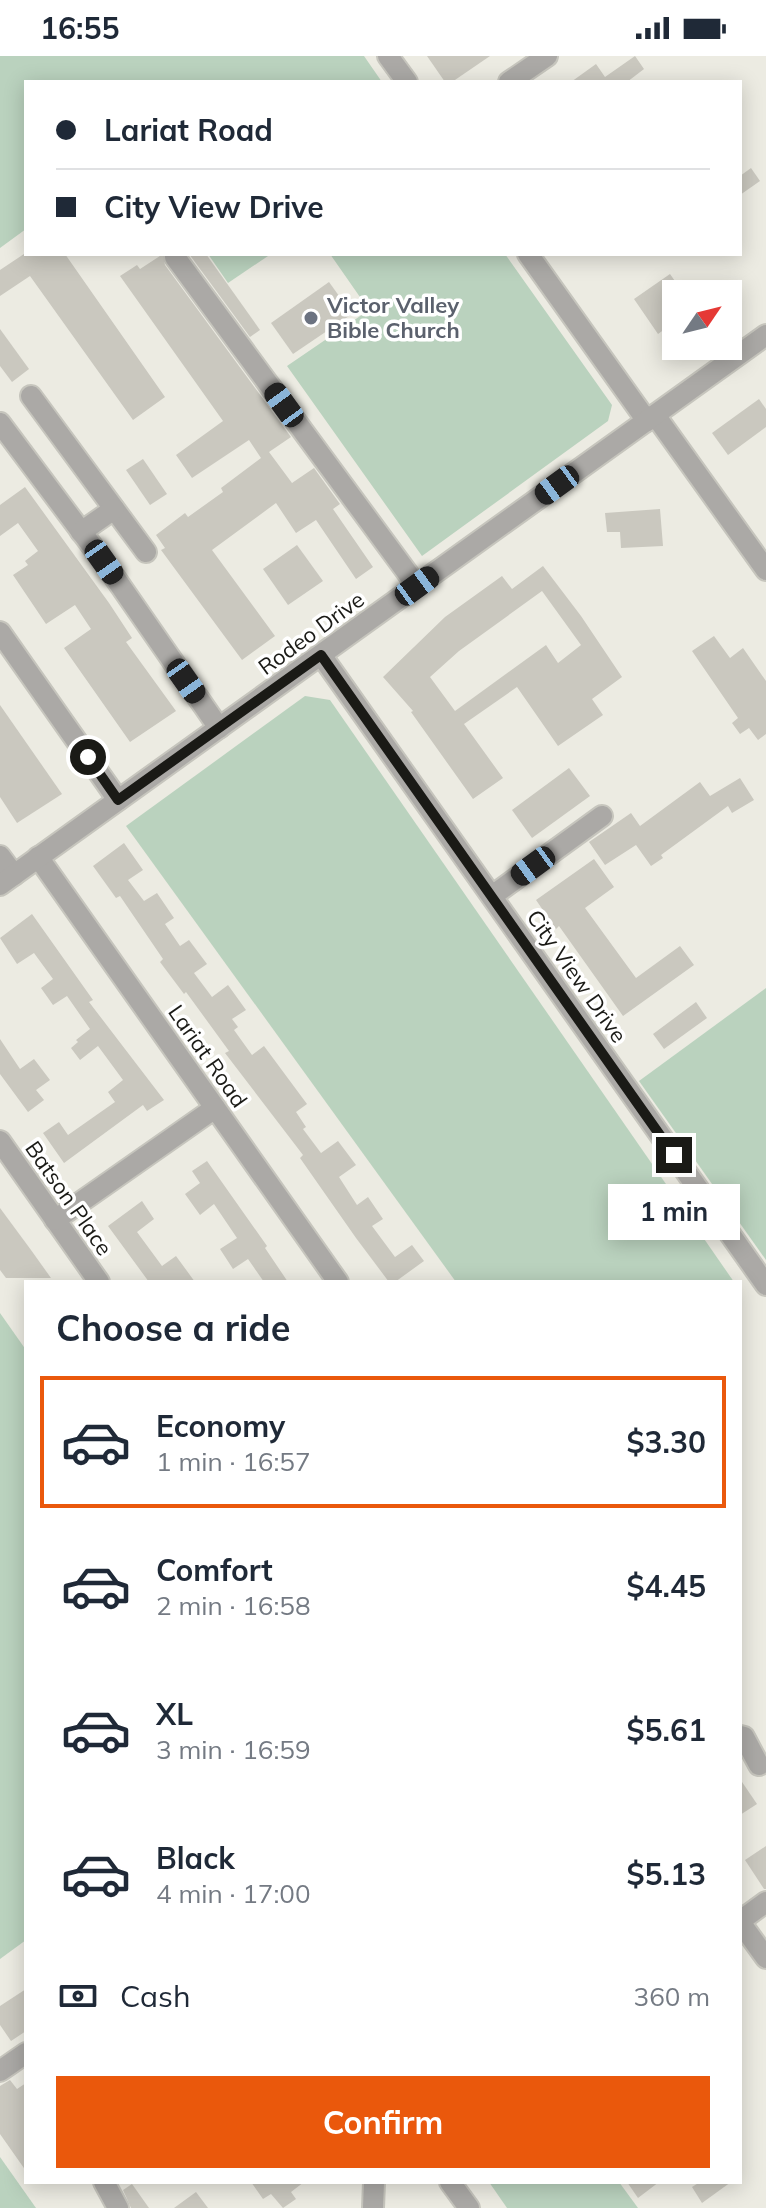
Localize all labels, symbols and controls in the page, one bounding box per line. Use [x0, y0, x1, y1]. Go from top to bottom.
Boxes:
text: 16:55 [40, 9, 119, 47]
text: Lariat Road [104, 111, 273, 149]
text: City View Drive [104, 188, 324, 226]
north arrow [662, 280, 742, 360]
map controls [662, 280, 742, 360]
place label: Victor Valley Bible Church [326, 291, 460, 344]
marker: Victor Valley Bible Church [302, 309, 320, 327]
car [260, 379, 308, 431]
car [531, 461, 583, 509]
car [80, 535, 128, 589]
car [391, 562, 443, 610]
street label: Rodeo Drive [253, 585, 369, 681]
car [162, 654, 210, 708]
route start [70, 739, 106, 775]
car [507, 842, 559, 890]
street label: City View Drive [521, 904, 633, 1048]
street label: Lariat Road [162, 999, 254, 1113]
street label: Batson Place [19, 1135, 119, 1261]
route end [656, 1137, 692, 1173]
callout: 1 min [608, 1183, 740, 1239]
text: 1 min [640, 1195, 708, 1228]
text: Choose a ride [56, 1305, 290, 1350]
icon: car [60, 1406, 132, 1478]
text: Economy [156, 1407, 285, 1445]
text: $3.30 [627, 1423, 706, 1461]
text: 1 min · 16:57 [156, 1445, 311, 1478]
icon: car [60, 1550, 132, 1622]
text: Comfort [156, 1551, 273, 1589]
text: $4.45 [627, 1567, 706, 1605]
text: 2 min · 16:58 [156, 1589, 311, 1622]
icon: car [60, 1694, 132, 1766]
text: XL [156, 1695, 193, 1733]
text: $5.61 [627, 1711, 706, 1749]
text: 3 min · 16:59 [156, 1733, 311, 1766]
icon: car [60, 1838, 132, 1910]
text: Black [156, 1839, 235, 1877]
text: $5.13 [627, 1855, 706, 1893]
text: 4 min · 17:00 [156, 1877, 311, 1910]
icon: cash [56, 1974, 100, 2018]
text: Cash [120, 1977, 191, 2015]
text: 360 m [634, 1980, 710, 2013]
button: Confirm [56, 2076, 710, 2168]

